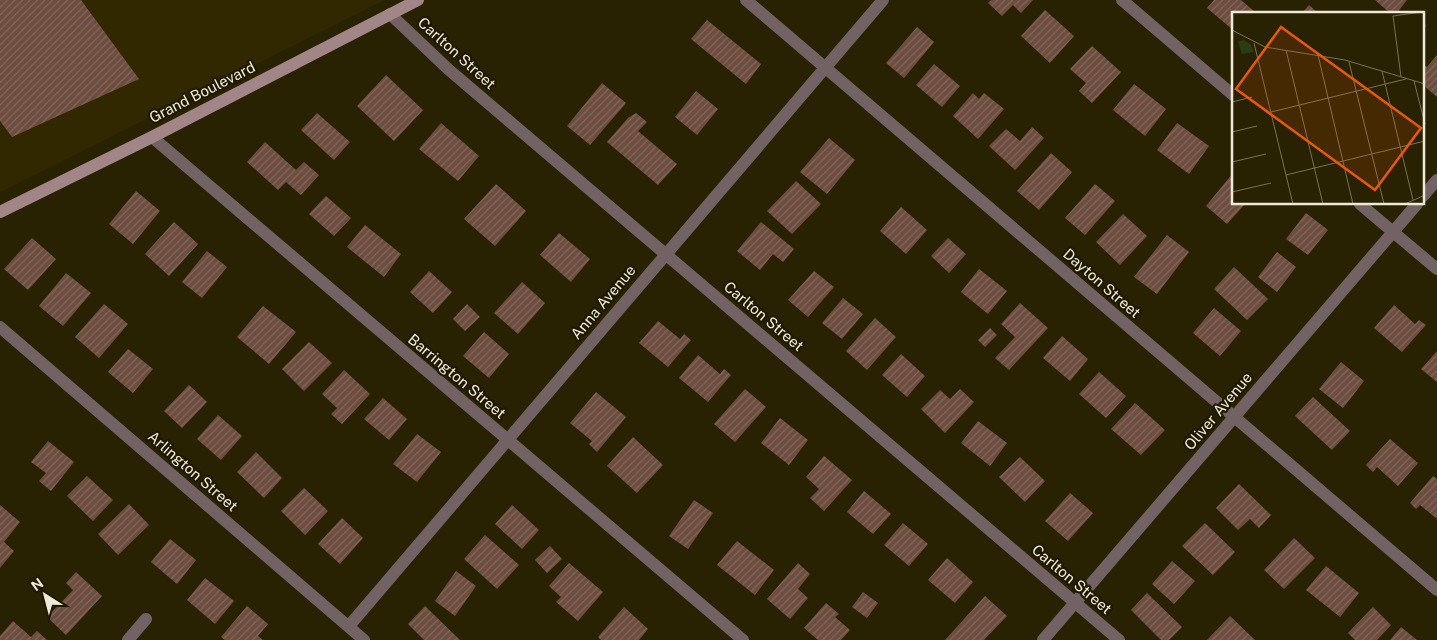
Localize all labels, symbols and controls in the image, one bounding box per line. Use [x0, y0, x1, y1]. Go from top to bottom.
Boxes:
inset map [1232, 12, 1424, 205]
street label: Carlton Street [415, 14, 499, 92]
street label: Grand Boulevard [146, 58, 258, 126]
street label: Dayton Street [1060, 245, 1144, 321]
street label: Anna Avenue [567, 262, 639, 342]
street label: Carlton Street [721, 278, 807, 354]
street label: Barrington Street [405, 330, 509, 422]
street label: Oliver Avenue [1181, 369, 1255, 453]
street label: Arlington Street [145, 427, 241, 515]
street label: Carlton Street [1029, 541, 1115, 617]
north arrow [20, 570, 70, 620]
text: N [28, 575, 46, 594]

